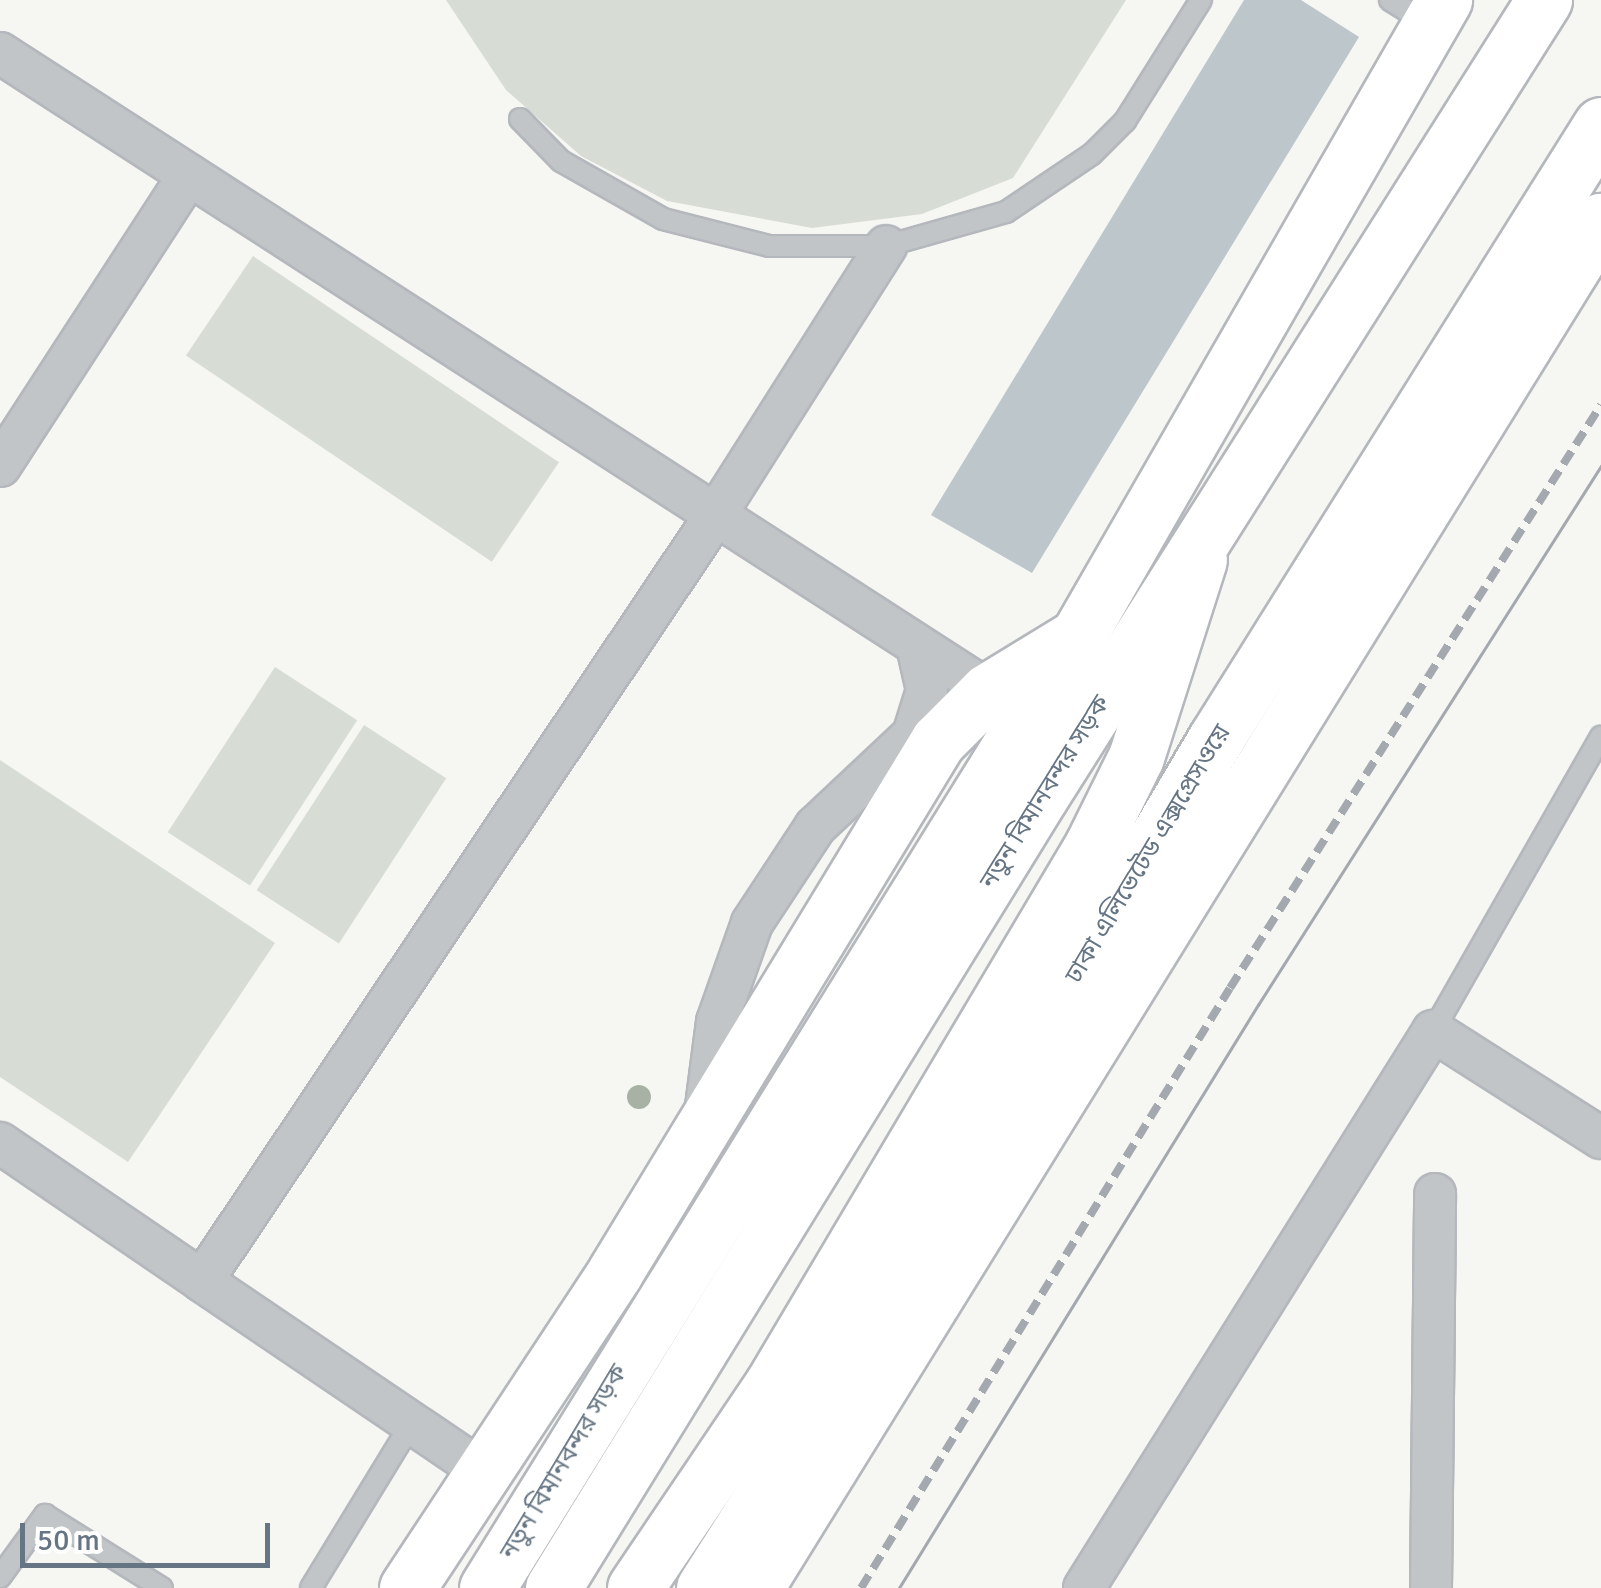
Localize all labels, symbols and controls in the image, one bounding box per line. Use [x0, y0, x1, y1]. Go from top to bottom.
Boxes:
street label: নতুন বিমানবন্দর সড়ক [973, 690, 1117, 894]
street label: ঢাকা এলিভেটেড এক্সপ্রেসওয়ে [1059, 719, 1237, 989]
street label: নতুন বিমানবন্দর সড়ক [494, 1359, 634, 1565]
scale bar [25, 1503, 275, 1565]
text: 50 m [37, 1522, 100, 1559]

